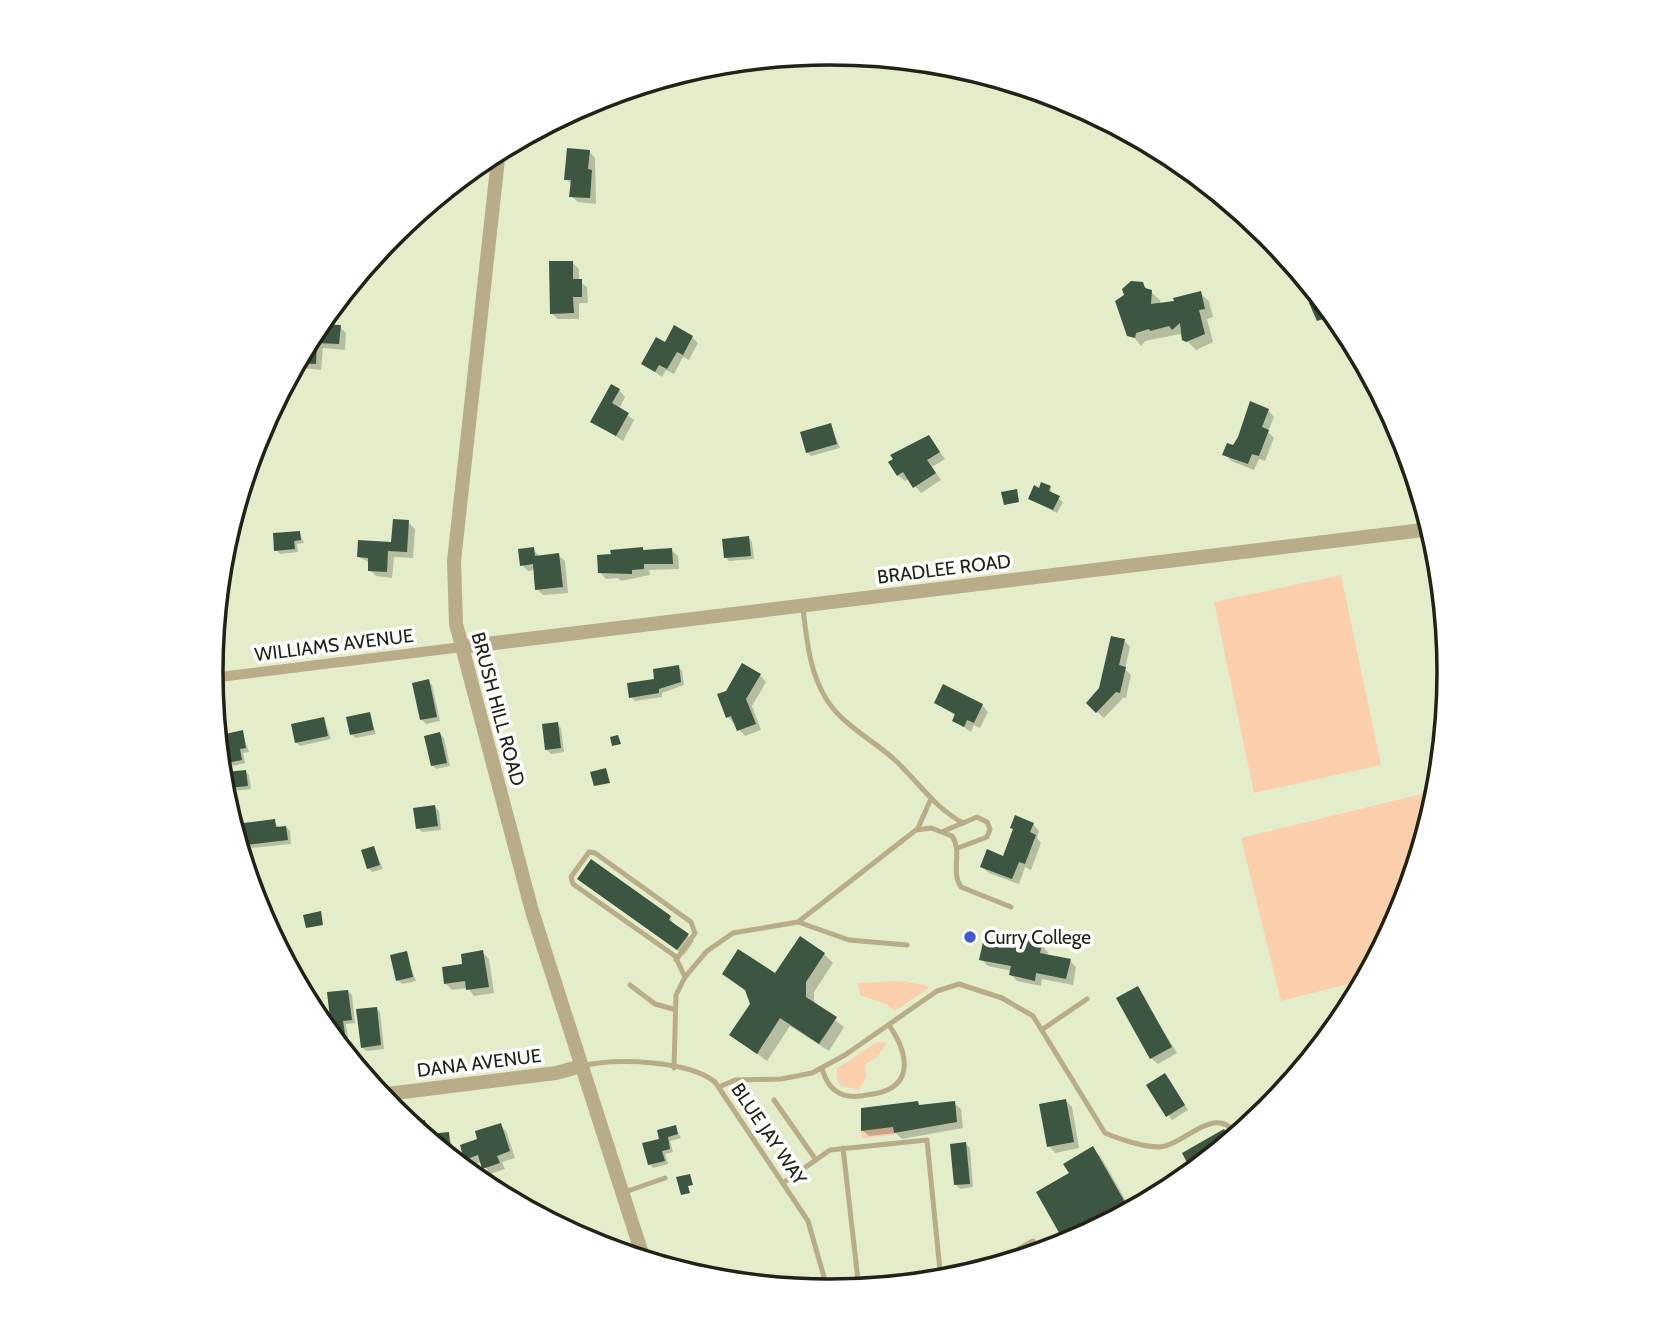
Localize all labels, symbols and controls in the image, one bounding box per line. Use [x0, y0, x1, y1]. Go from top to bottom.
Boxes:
street label: BRADLEE ROAD [876, 549, 1012, 589]
street label: WILLIAMS AVENUE [253, 624, 415, 666]
street label: BRUSH HILL ROAD [466, 630, 530, 789]
place label: Curry College [984, 926, 1091, 949]
marker: Curry College [962, 929, 978, 945]
street label: DANA AVENUE [415, 1044, 543, 1082]
street label: BLUE JAY WAY [726, 1079, 812, 1190]

